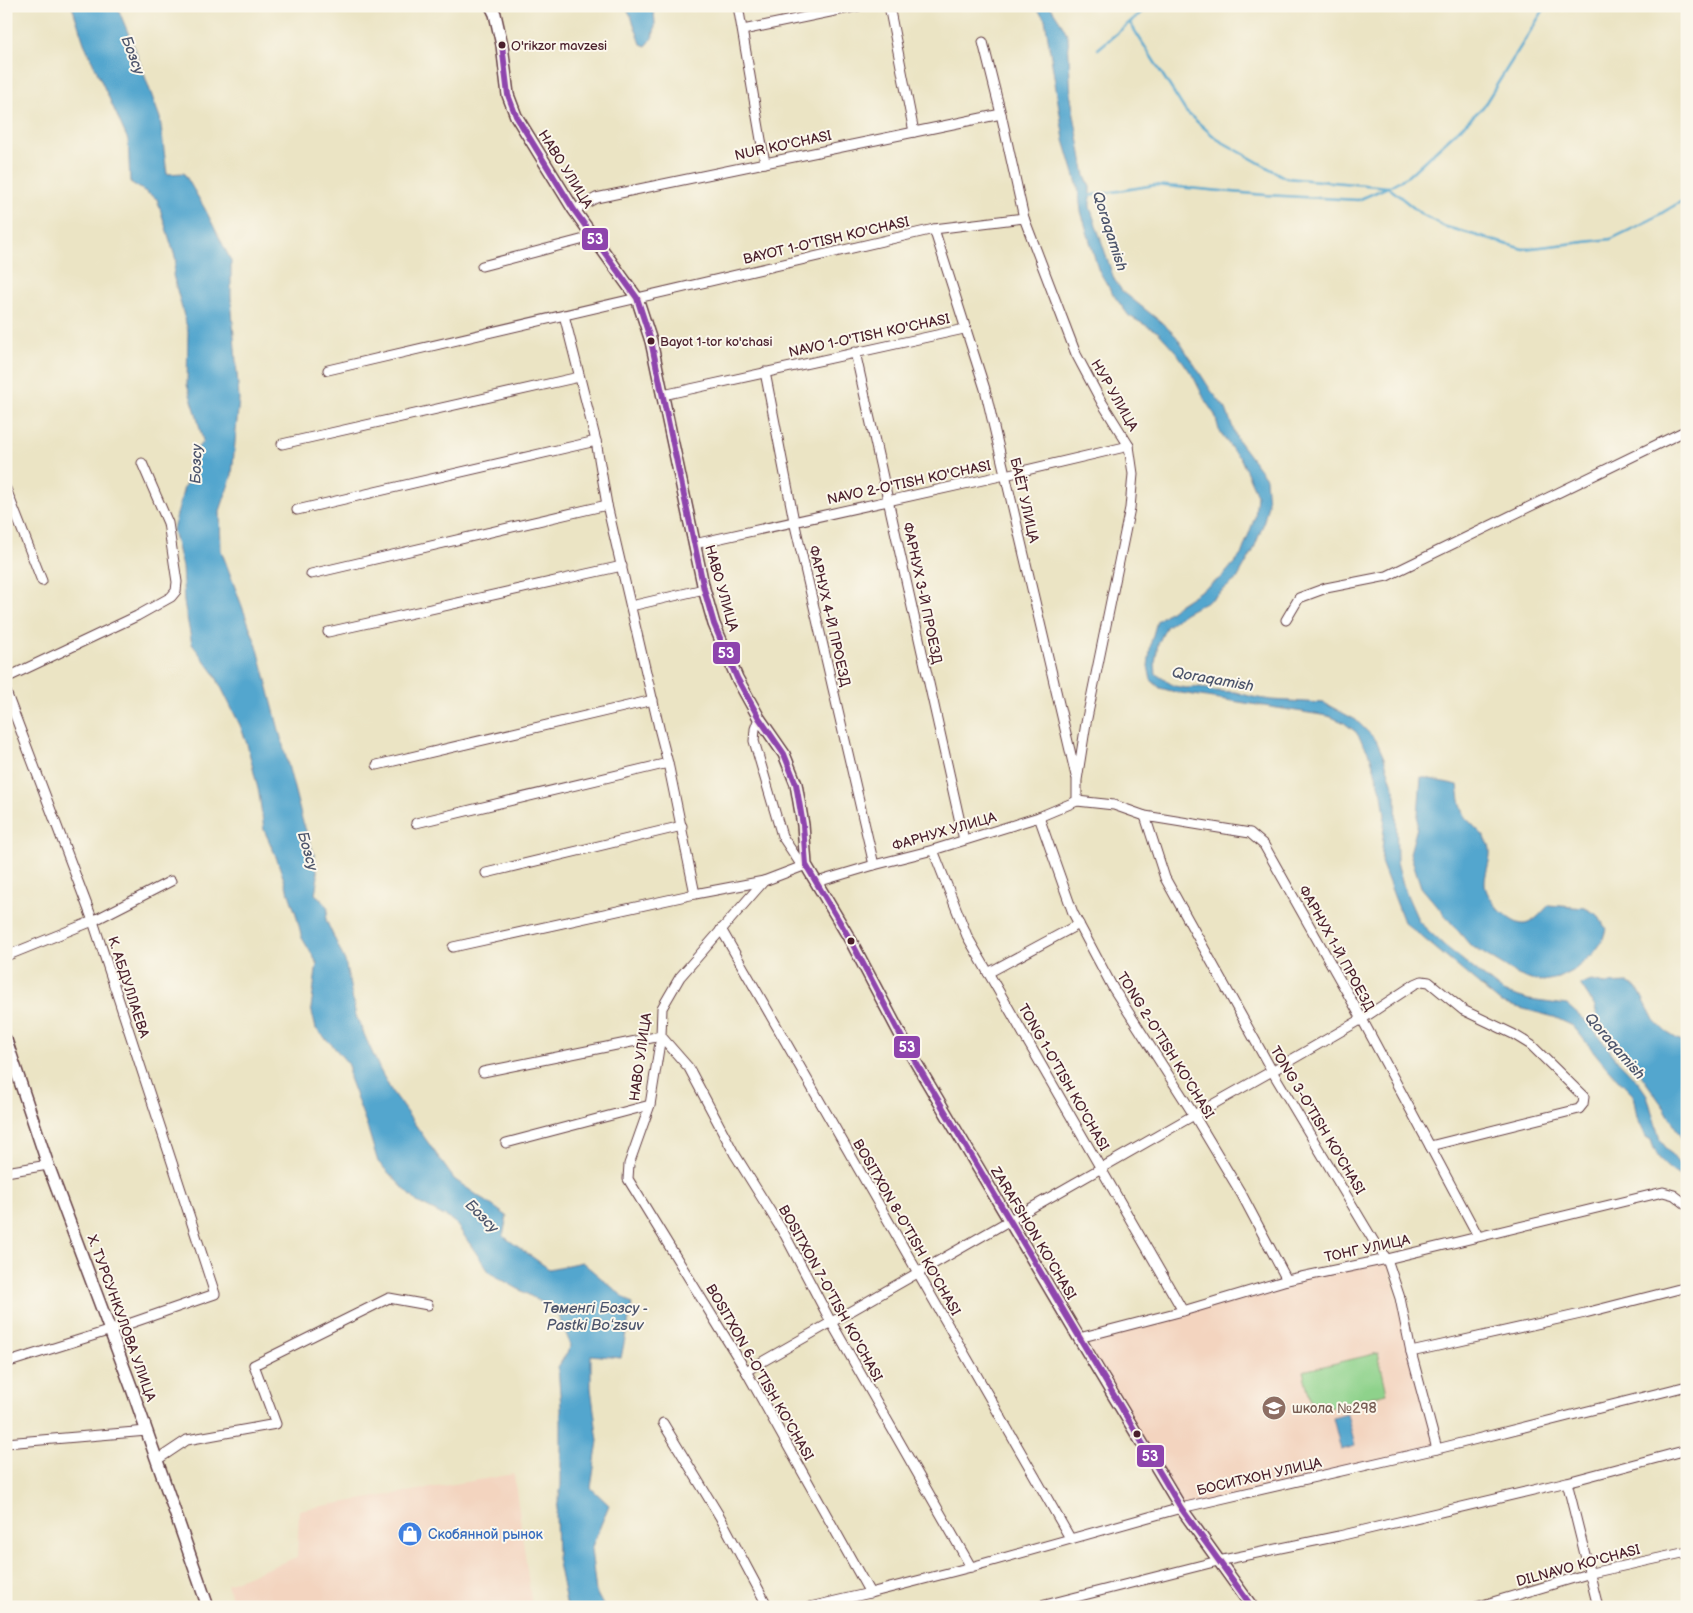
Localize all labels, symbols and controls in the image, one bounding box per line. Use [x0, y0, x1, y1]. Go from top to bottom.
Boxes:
water label: Бозсу [117, 33, 149, 78]
place label: O'rikzor mavzesi [511, 38, 607, 54]
marker: O'rikzor mavzesi [497, 40, 507, 50]
street label: НАВО УЛИЦА [535, 127, 597, 212]
street label: NUR KO'CHASI [733, 127, 833, 164]
water label: Qoraqamish [1088, 189, 1131, 273]
street label: BAYOT 1-O'TISH KO'CHASI [741, 213, 911, 268]
line badge: 53 [581, 227, 609, 251]
text: 53 [587, 231, 603, 248]
street label: NAVO 1-O'TISH KO'CHASI [787, 310, 951, 361]
place label: Bayot 1-tor ko'chasi [660, 334, 773, 350]
marker: Bayot 1-tor ko'chasi [646, 336, 656, 346]
street label: НУР УЛИЦА [1087, 356, 1142, 434]
water label: Бозсу [186, 443, 207, 484]
street label: БАЁТ УЛИЦА [1006, 456, 1044, 545]
street label: NAVO 2-O'TISH KO'CHASI [826, 457, 993, 508]
street label: ФАРНУХ 3-Й ПРОЕЗД [899, 521, 946, 666]
street label: НАВО УЛИЦА [701, 543, 742, 634]
street label: ФАРНУХ 4-Й ПРОЕЗД [805, 544, 854, 688]
line badge: 53 [712, 641, 741, 665]
text: 53 [718, 645, 734, 662]
water label: Qoraqamish [1170, 663, 1255, 696]
street label: ФАРНУХ УЛИЦА [890, 808, 999, 854]
water label: Бозсу [293, 829, 322, 874]
street label: ФАРНУХ 1-Й ПРОЕЗД [1295, 882, 1378, 1014]
street label: К. АБДУЛЛАЕВА [104, 934, 153, 1040]
unlabelled marker [846, 936, 856, 946]
street label: TONG 2-O'TISH KO'CHASI [1113, 969, 1218, 1122]
street label: TONG 1-O'TISH KO'CHASI [1015, 1001, 1113, 1154]
water label: Qoraqamish [1580, 1009, 1649, 1084]
street label: НАВО УЛИЦА [626, 1011, 655, 1102]
line badge: 53 [893, 1035, 921, 1059]
text: 53 [899, 1039, 915, 1056]
street label: TONG 3-O'TISH KO'CHASI [1267, 1043, 1369, 1198]
street label: BOSITXON 8-O'TISH KO'CHASI [849, 1136, 964, 1318]
street label: ZARAFSHON KO'CHASI [987, 1163, 1080, 1303]
water label: Бозсу [461, 1196, 503, 1238]
street label: BOSITXON 7-O'TISH KO'CHASI [775, 1202, 886, 1384]
street label: ТОНГ УЛИЦА [1323, 1231, 1412, 1266]
street label: Х. ТУРСУНКУЛОВА УЛИЦА [83, 1233, 160, 1404]
street label: BOSITXON 6-O'TISH KO'CHASI [702, 1281, 817, 1464]
water label: Төменгі Бозсу - Pastki Boʻzsuv [542, 1299, 648, 1335]
school or university icon: школа №298 [1261, 1395, 1287, 1421]
place label: школа №298 [1292, 1400, 1377, 1417]
unlabelled marker [1132, 1429, 1142, 1439]
line badge: 53 [1136, 1444, 1165, 1468]
text: 53 [1142, 1448, 1158, 1465]
street label: БОСИТХОН УЛИЦА [1195, 1454, 1324, 1499]
shop icon: Скобянной рынок [397, 1521, 423, 1547]
place label: Скобянной рынок [428, 1526, 544, 1543]
street label: DILNAVO KO'CHASI [1514, 1541, 1642, 1590]

